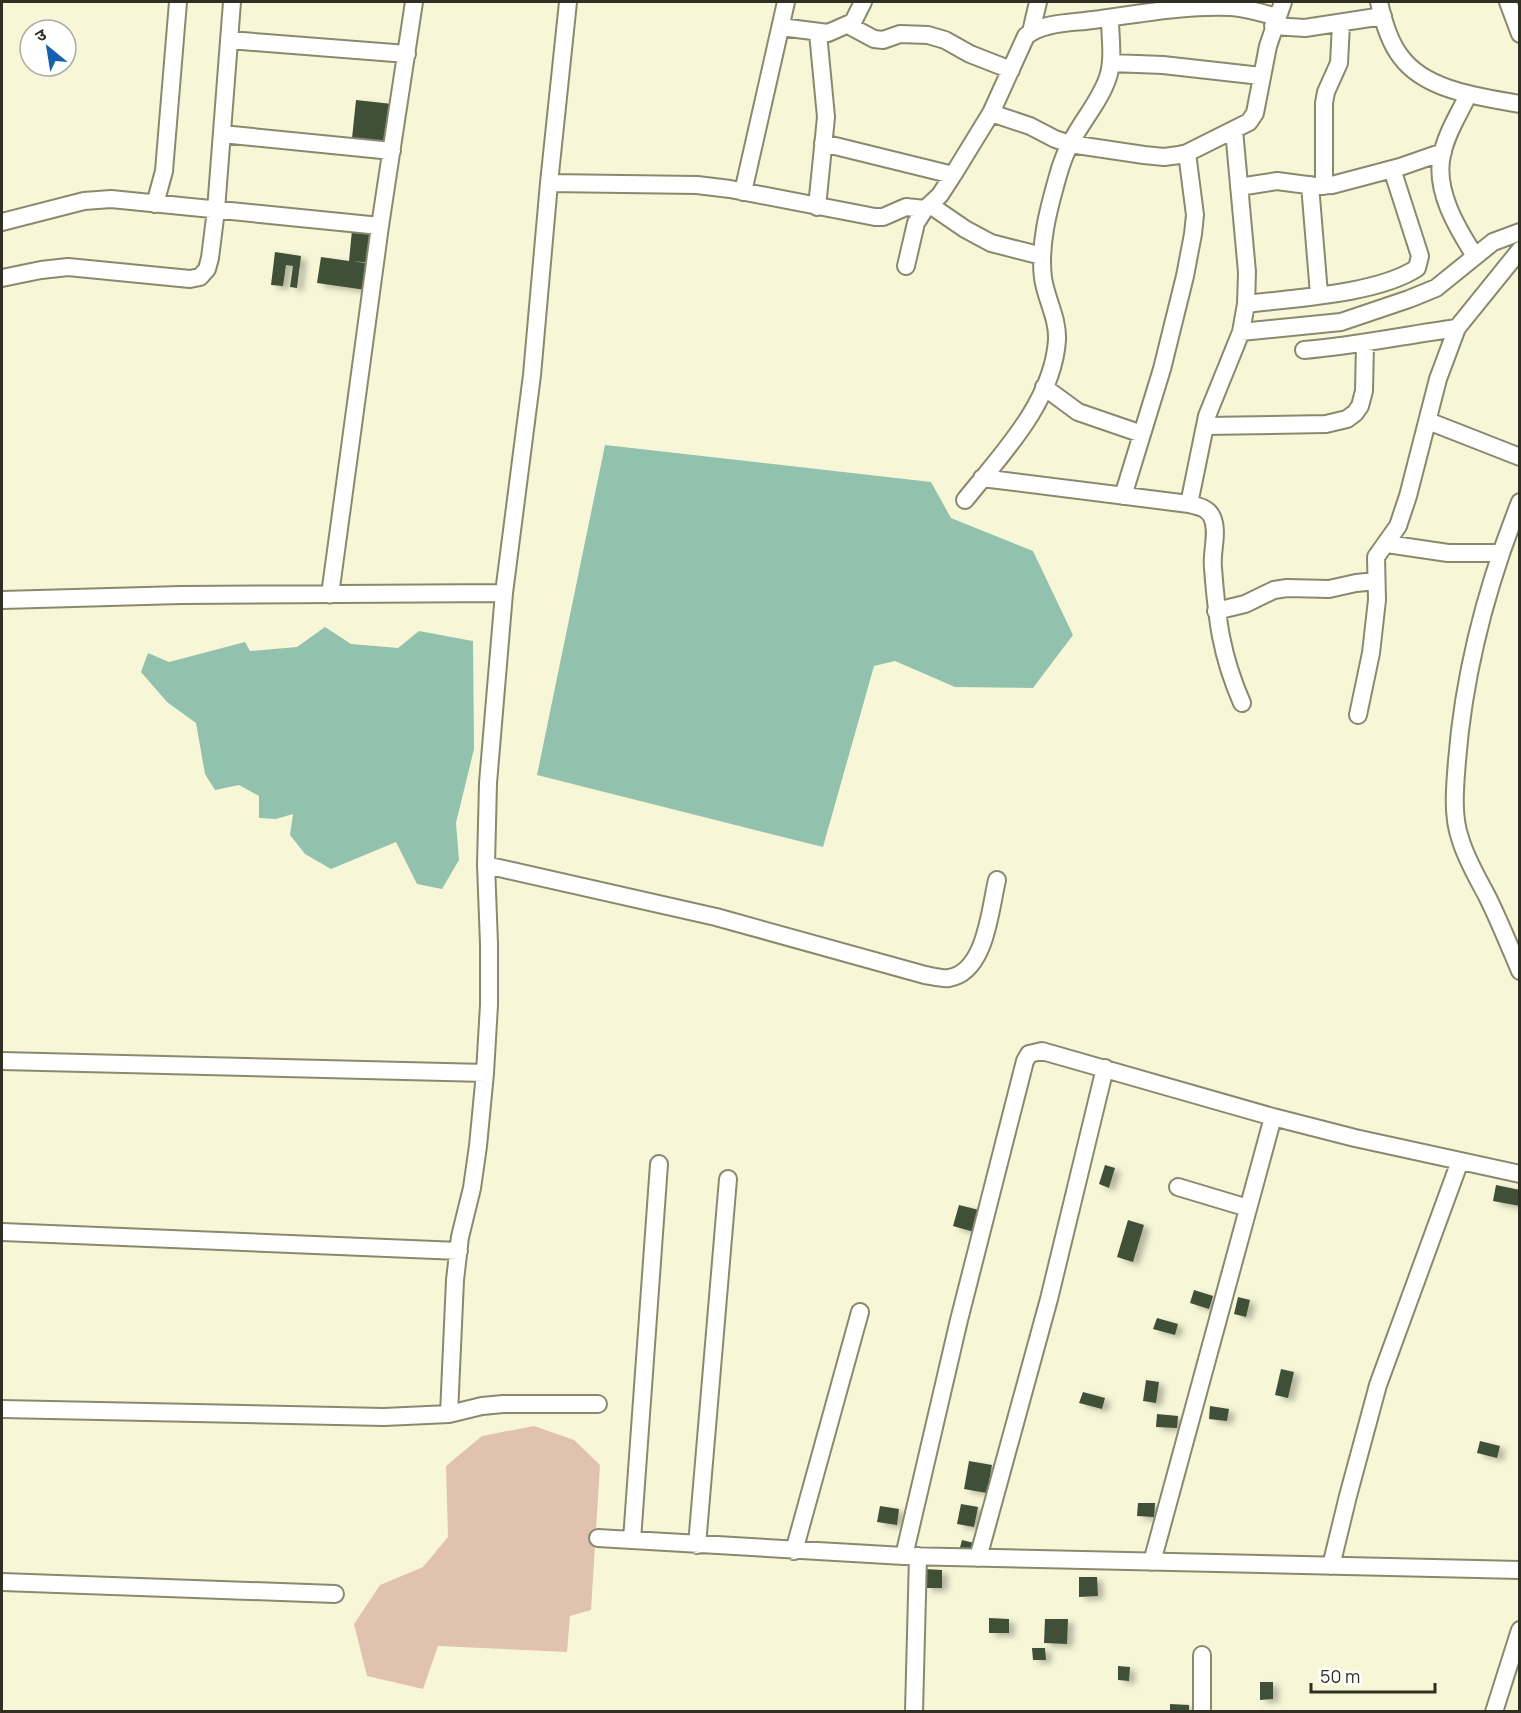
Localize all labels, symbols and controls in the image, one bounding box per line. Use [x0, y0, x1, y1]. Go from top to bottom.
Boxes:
north arrow [18, 18, 78, 78]
text: उ [31, 23, 51, 47]
scale bar [1311, 1656, 1436, 1694]
text: 50 m [1320, 1664, 1360, 1688]

